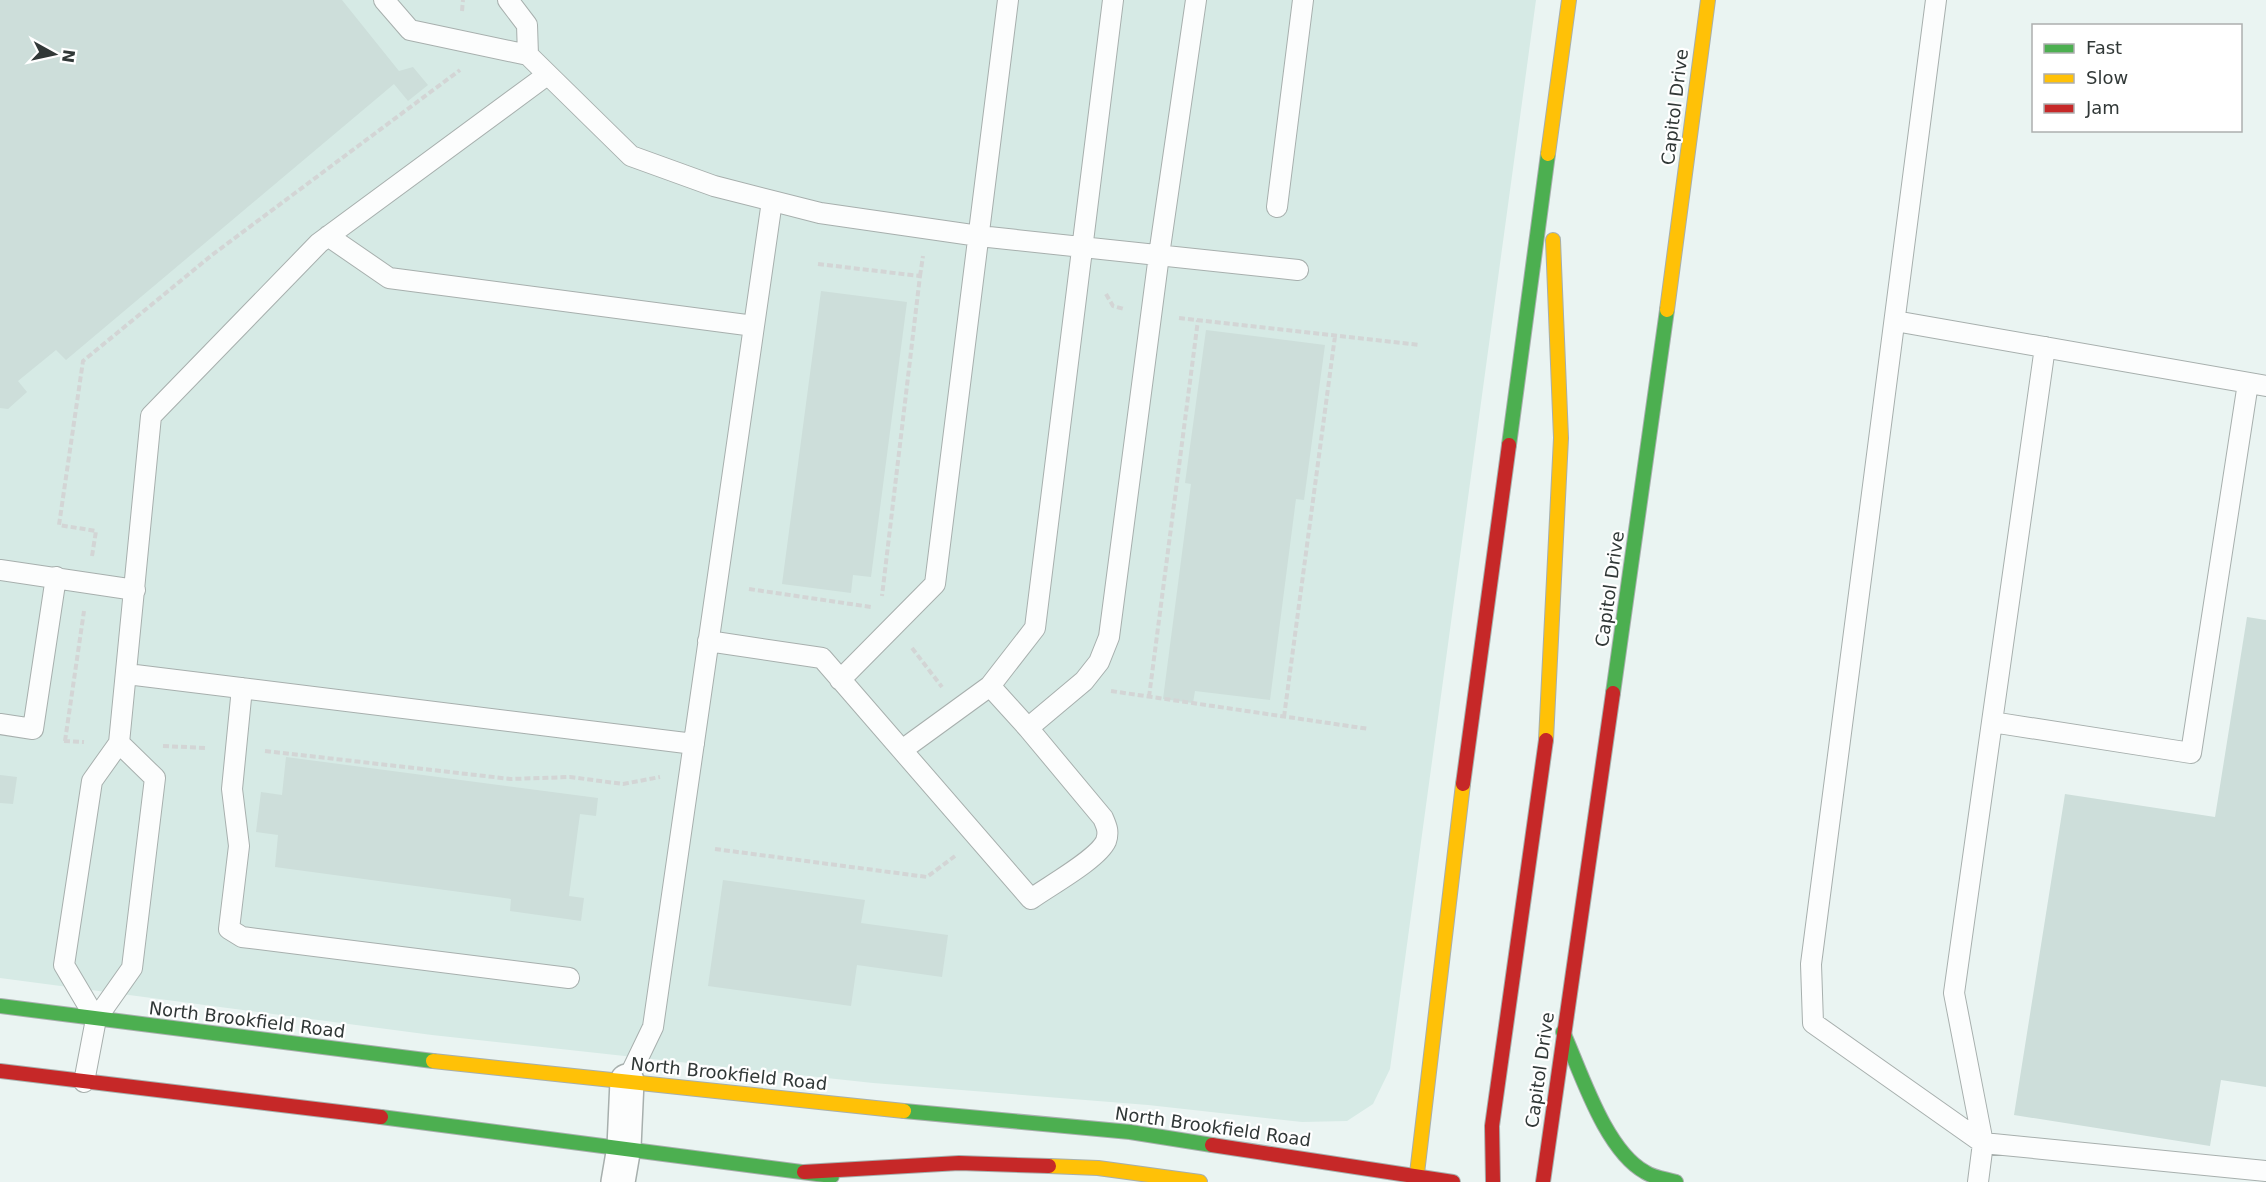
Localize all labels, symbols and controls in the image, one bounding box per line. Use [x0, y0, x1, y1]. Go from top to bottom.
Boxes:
north arrow [24, 24, 84, 84]
legend [2032, 24, 2242, 132]
text: Fast [2086, 37, 2122, 58]
text: N [58, 48, 79, 64]
street label: Capitol Drive [1657, 48, 1692, 166]
text: Slow [2086, 67, 2128, 88]
text: Jam [2085, 97, 2120, 118]
street label: Capitol Drive [1591, 530, 1628, 648]
street label: North Brookfield Road [148, 997, 346, 1042]
street label: Capitol Drive [1521, 1011, 1558, 1129]
street label: North Brookfield Road [630, 1053, 828, 1094]
street label: North Brookfield Road [1114, 1102, 1312, 1151]

